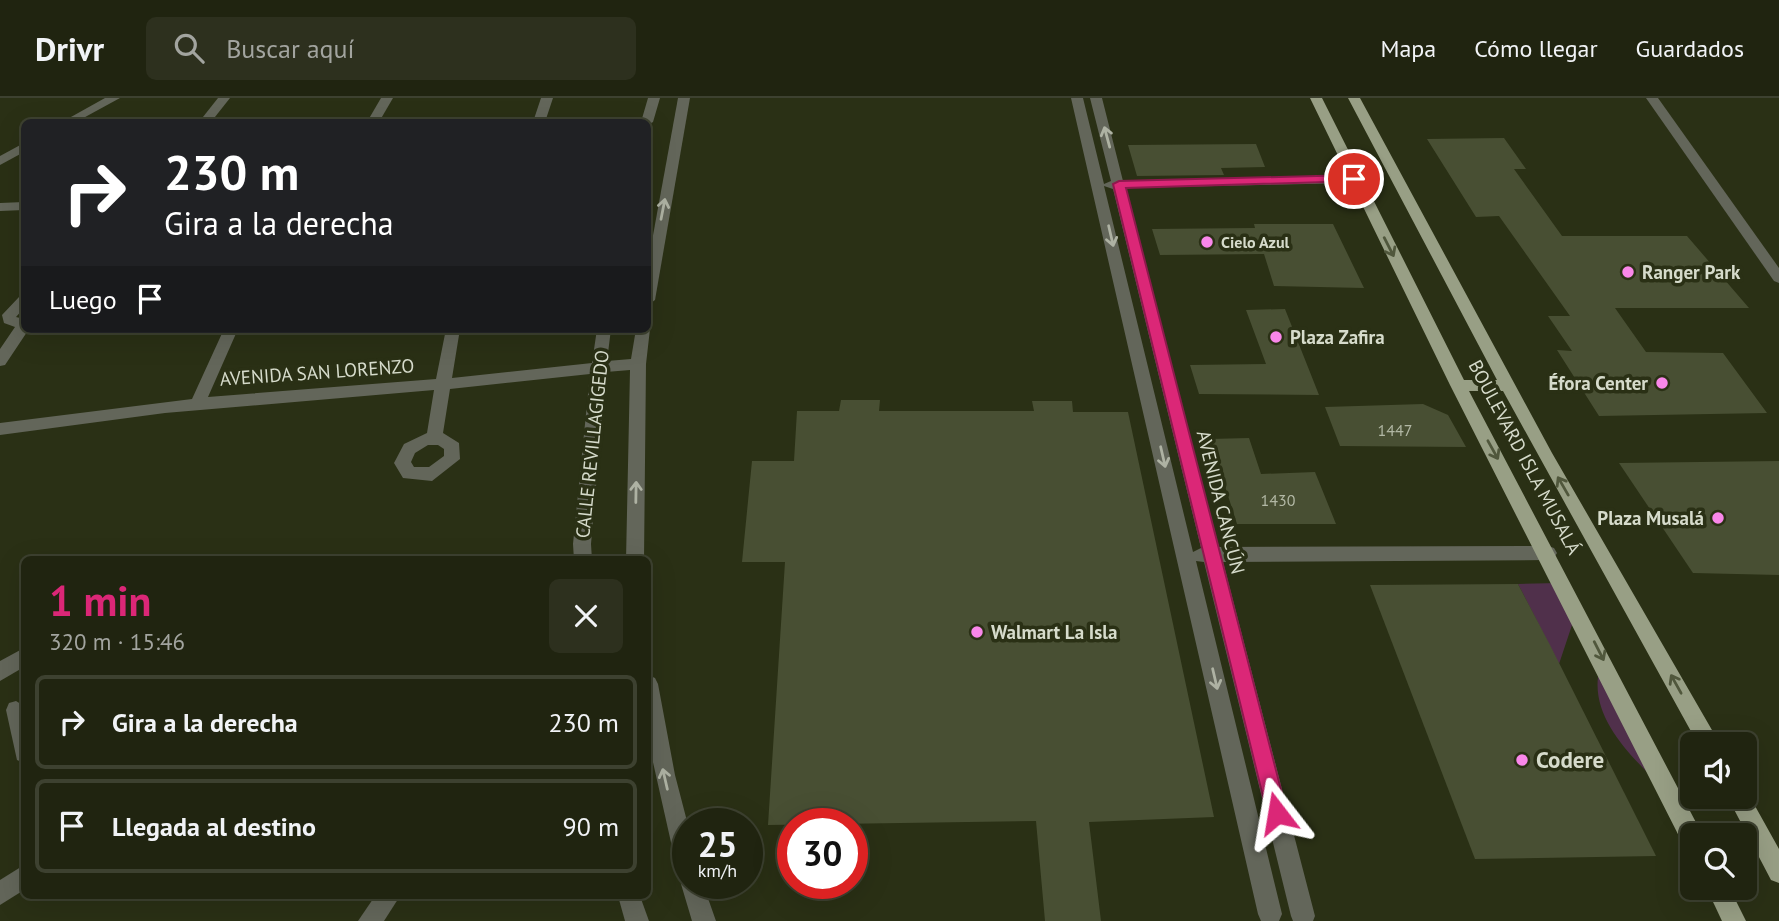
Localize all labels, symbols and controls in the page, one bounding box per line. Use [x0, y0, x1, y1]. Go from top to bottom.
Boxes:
search box [146, 17, 636, 80]
text: Drivr [35, 27, 104, 70]
icon: search [170, 29, 208, 67]
text: Buscar aquí [226, 32, 355, 65]
text: Mapa [1380, 33, 1436, 64]
text: Cómo llegar [1474, 33, 1598, 64]
text: Guardados [1636, 33, 1744, 64]
one-way arrow [1099, 126, 1112, 148]
text: 230 m [164, 140, 299, 204]
icon: right [49, 147, 140, 238]
pin [1324, 149, 1384, 209]
icon: arrive [1335, 160, 1373, 198]
one-way arrow [656, 198, 670, 221]
text: Gira a la derecha [164, 202, 394, 244]
one-way arrow [1105, 224, 1118, 247]
place label: Cielo Azul [1221, 232, 1290, 252]
marker: Cielo Azul [1199, 234, 1215, 250]
one-way arrow [1382, 237, 1396, 257]
place label: Ranger Park [1642, 260, 1741, 284]
marker: Ranger Park [1620, 264, 1636, 280]
icon: arrive [131, 280, 169, 318]
text: Luego [49, 283, 117, 316]
place label: Plaza Zafira [1290, 325, 1385, 349]
marker: Plaza Zafira [1268, 329, 1284, 345]
street label: CALLE REVILLAGIGEDO [570, 349, 614, 539]
street label: AVENIDA SAN LORENZO [219, 353, 415, 391]
street label: BOULEVARD ISLA MUSALÁ [1463, 356, 1587, 558]
place label: Éfora Center [1548, 371, 1648, 395]
marker: Éfora Center [1654, 375, 1670, 391]
house number: 1447 [1378, 420, 1412, 440]
street label: AVENIDA CANCÚN [1192, 428, 1250, 576]
one-way arrow [1486, 439, 1500, 459]
one-way arrow [1157, 445, 1170, 468]
one-way arrow [1556, 477, 1570, 497]
one-way arrow [629, 481, 642, 504]
house number: 1430 [1261, 490, 1296, 510]
place label: Plaza Musalá [1597, 506, 1704, 530]
marker: Plaza Musalá [1710, 510, 1726, 526]
text: 1 min [49, 573, 151, 628]
button: close [549, 579, 623, 653]
place label: Walmart La Isla [991, 620, 1117, 644]
marker: Walmart La Isla [969, 624, 985, 640]
text: 320 m · 15:46 [49, 627, 185, 656]
one-way arrow [1592, 640, 1606, 661]
one-way arrow [1209, 667, 1222, 689]
one-way arrow [1669, 674, 1682, 695]
icon: right [53, 703, 91, 741]
text: Gira a la derecha [112, 706, 298, 739]
text: 230 m [548, 706, 619, 739]
map controls [1680, 732, 1757, 900]
button: sound [1680, 732, 1757, 809]
place label: Codere [1536, 745, 1604, 774]
marker: Codere [1514, 752, 1530, 768]
one-way arrow [657, 768, 671, 791]
position arrow [1240, 776, 1314, 850]
icon: arrive [53, 807, 91, 845]
speed limit sign: 30 [777, 808, 868, 899]
text: Llegada al destino [112, 810, 316, 843]
text: 90 m [563, 810, 619, 843]
text: 25 [698, 821, 737, 867]
button: search [1680, 823, 1757, 900]
text: km/h [698, 859, 737, 882]

